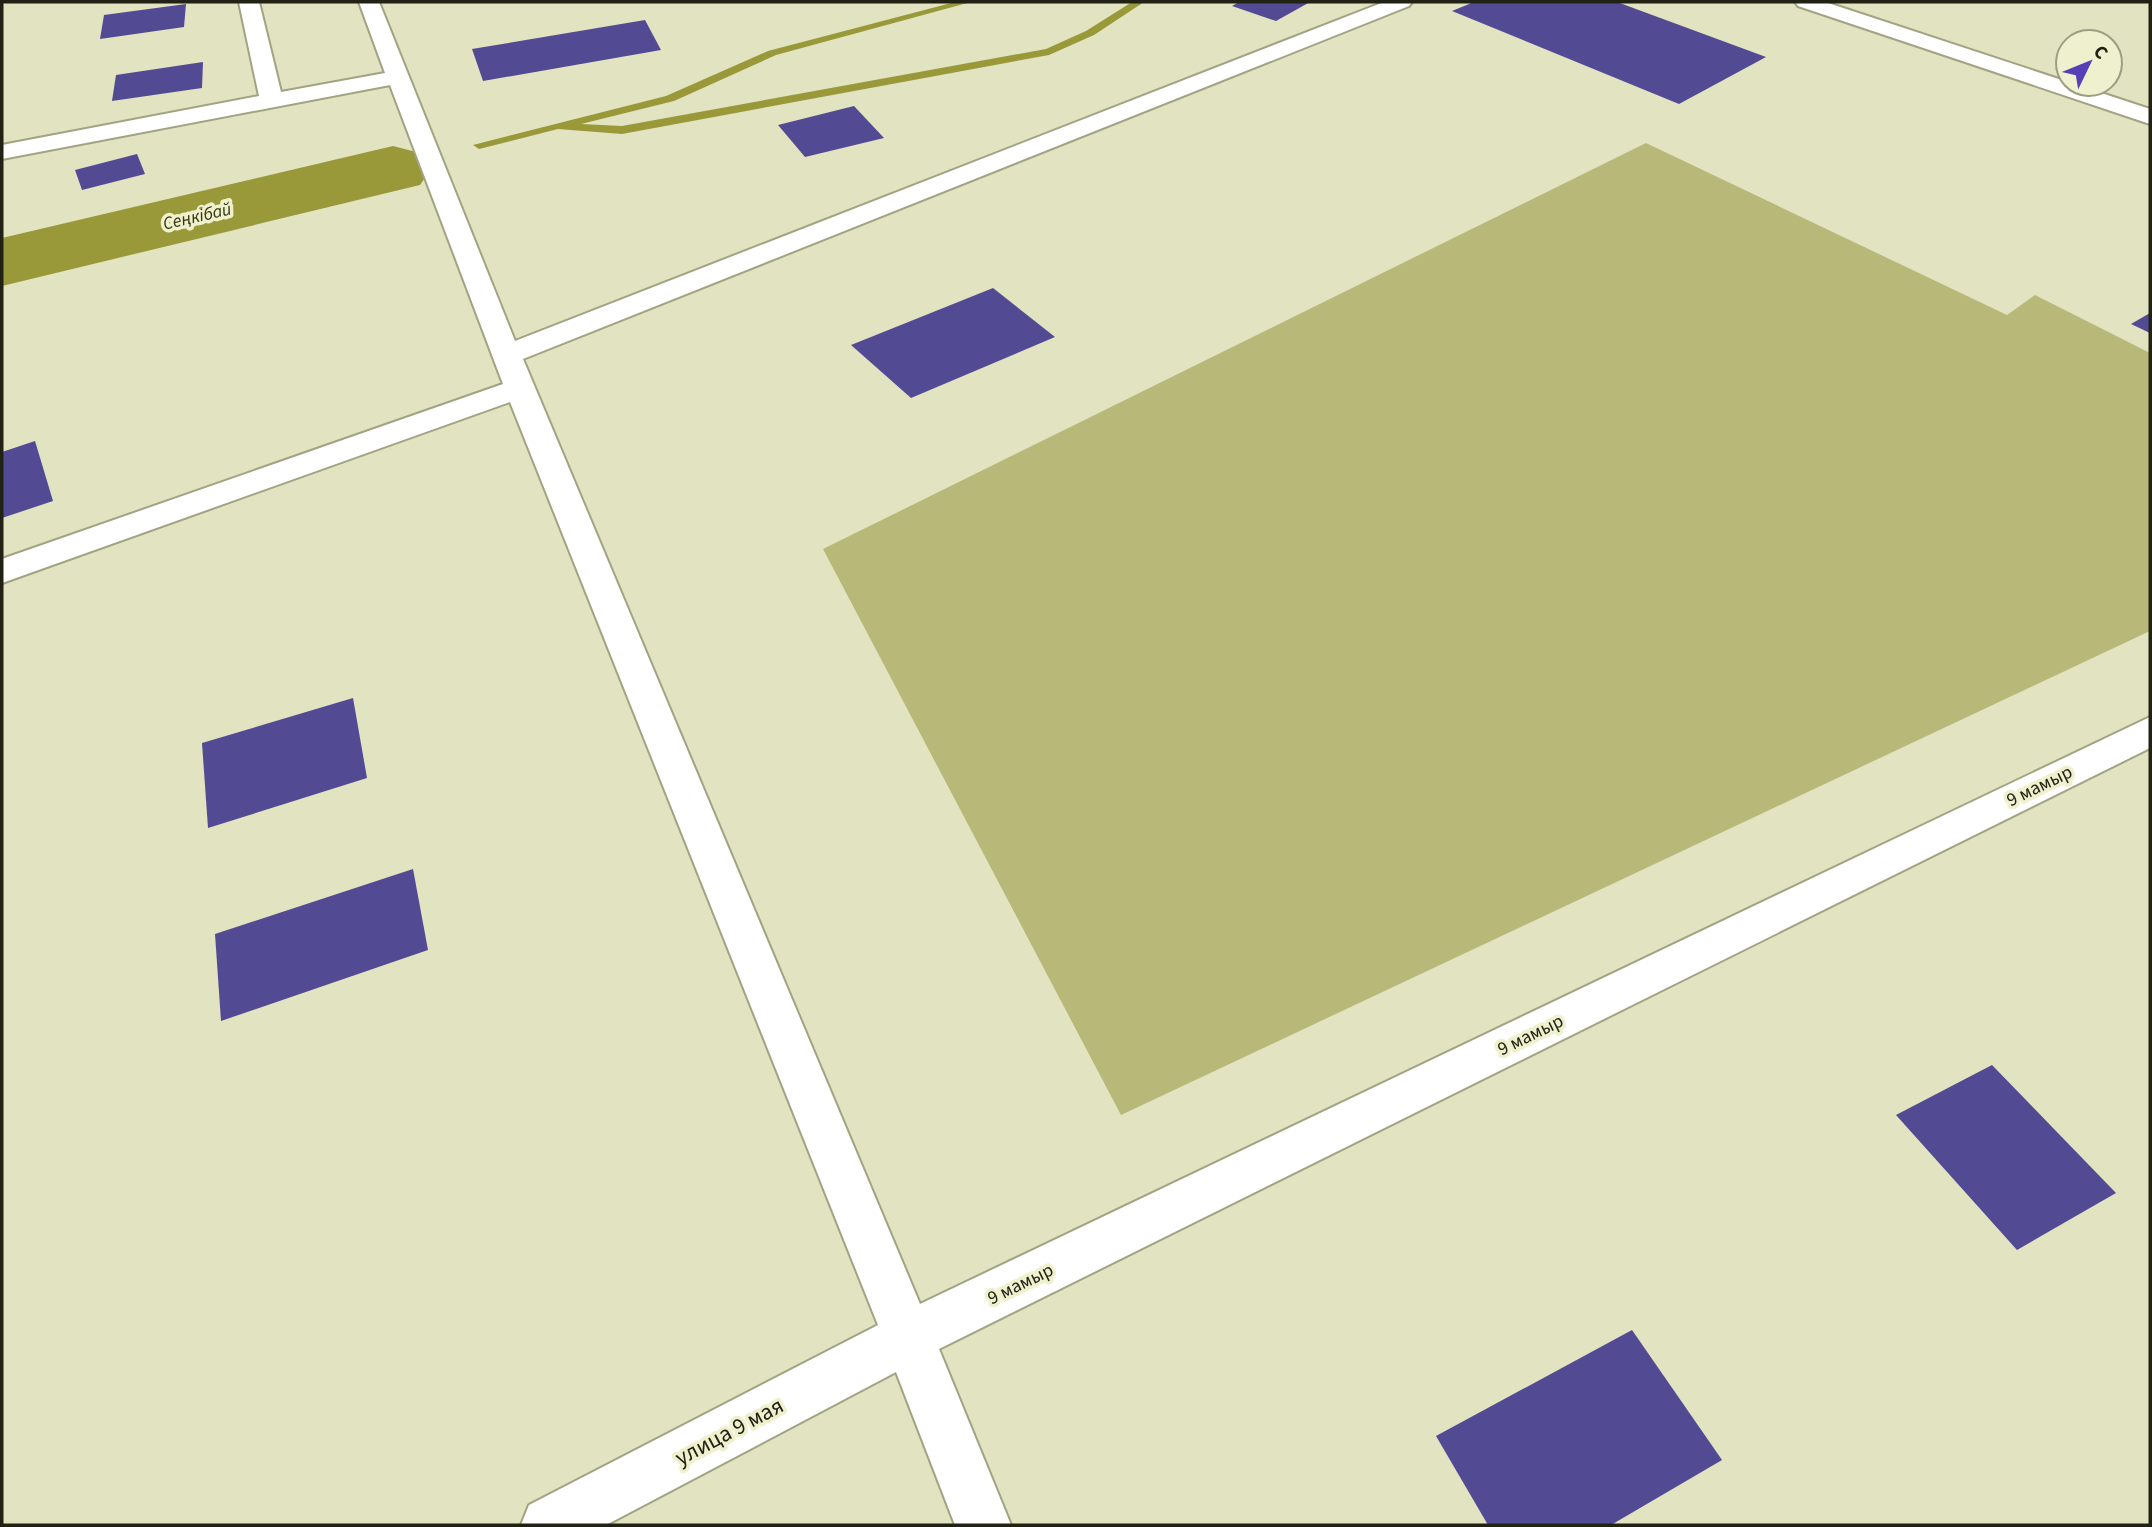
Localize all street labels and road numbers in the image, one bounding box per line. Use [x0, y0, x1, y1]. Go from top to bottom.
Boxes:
street label: 9 мамыр [2002, 759, 2077, 814]
street label: 9 мамыр [1493, 1008, 1568, 1063]
street label: 9 мамыр [983, 1257, 1058, 1312]
street label: улица 9 мая [669, 1389, 789, 1474]

